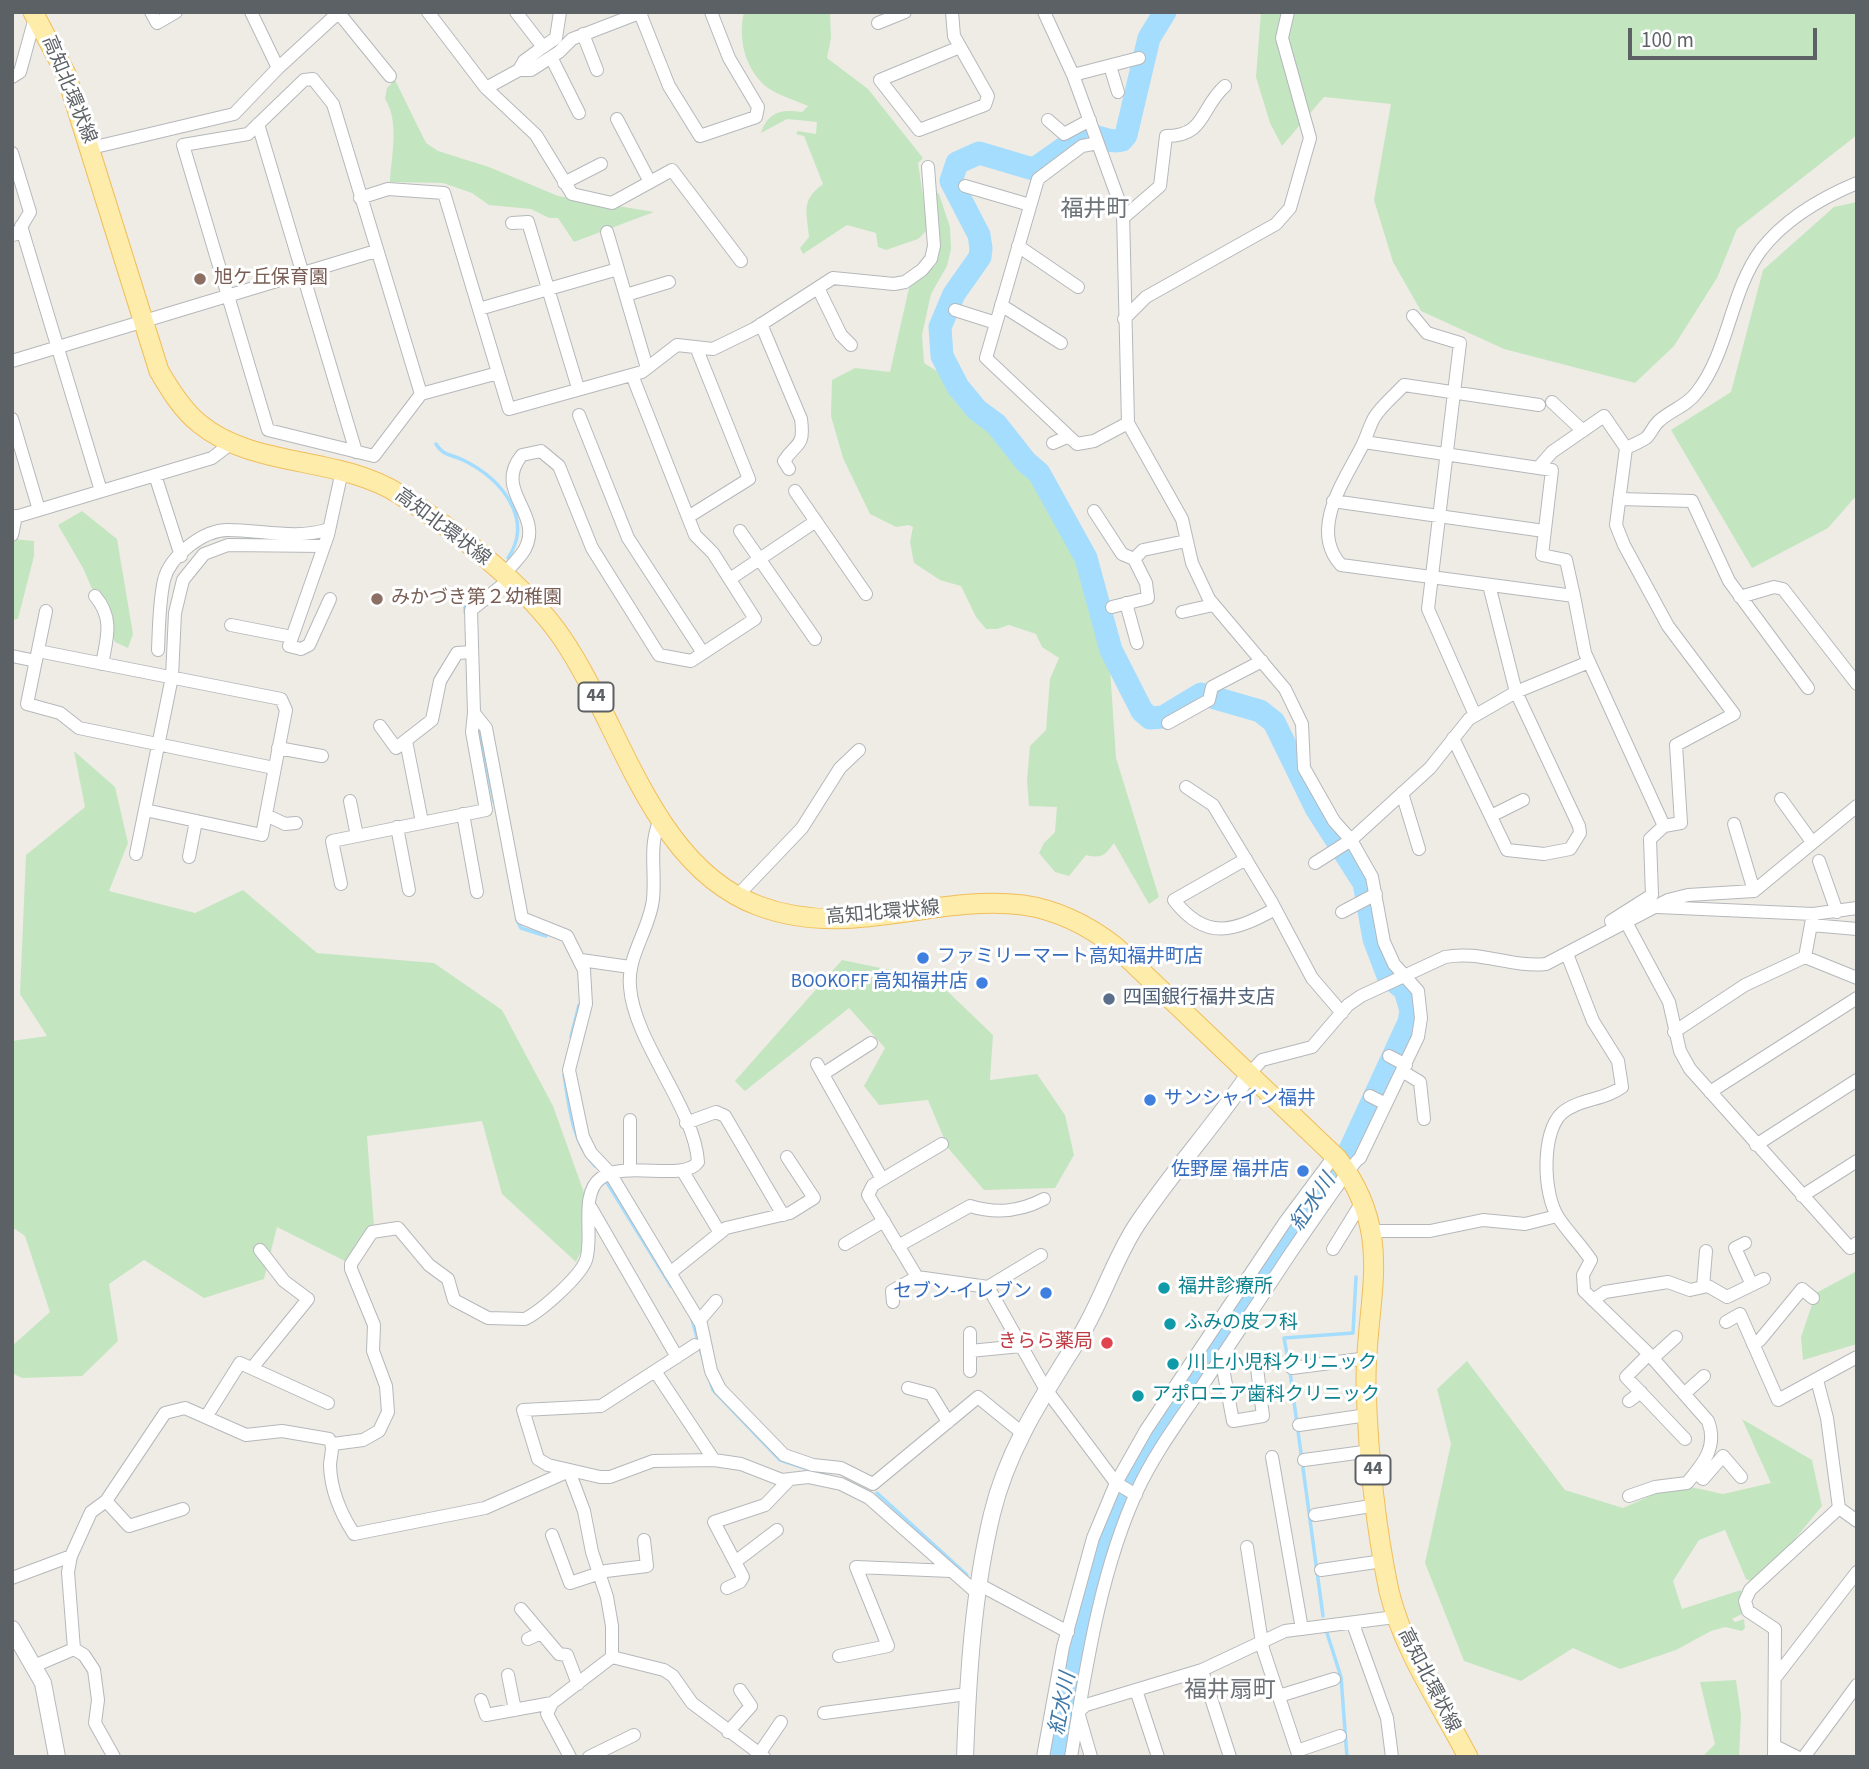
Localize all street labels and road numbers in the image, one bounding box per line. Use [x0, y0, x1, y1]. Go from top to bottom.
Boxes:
street label: 高知北環状線 [36, 33, 100, 147]
street label: 高知北環状線 [390, 485, 494, 571]
road number: 44 [578, 682, 614, 712]
street label: 高知北環状線 [825, 898, 941, 930]
road number: 44 [1356, 1456, 1390, 1484]
street label: 高知北環状線 [1392, 1625, 1464, 1737]

